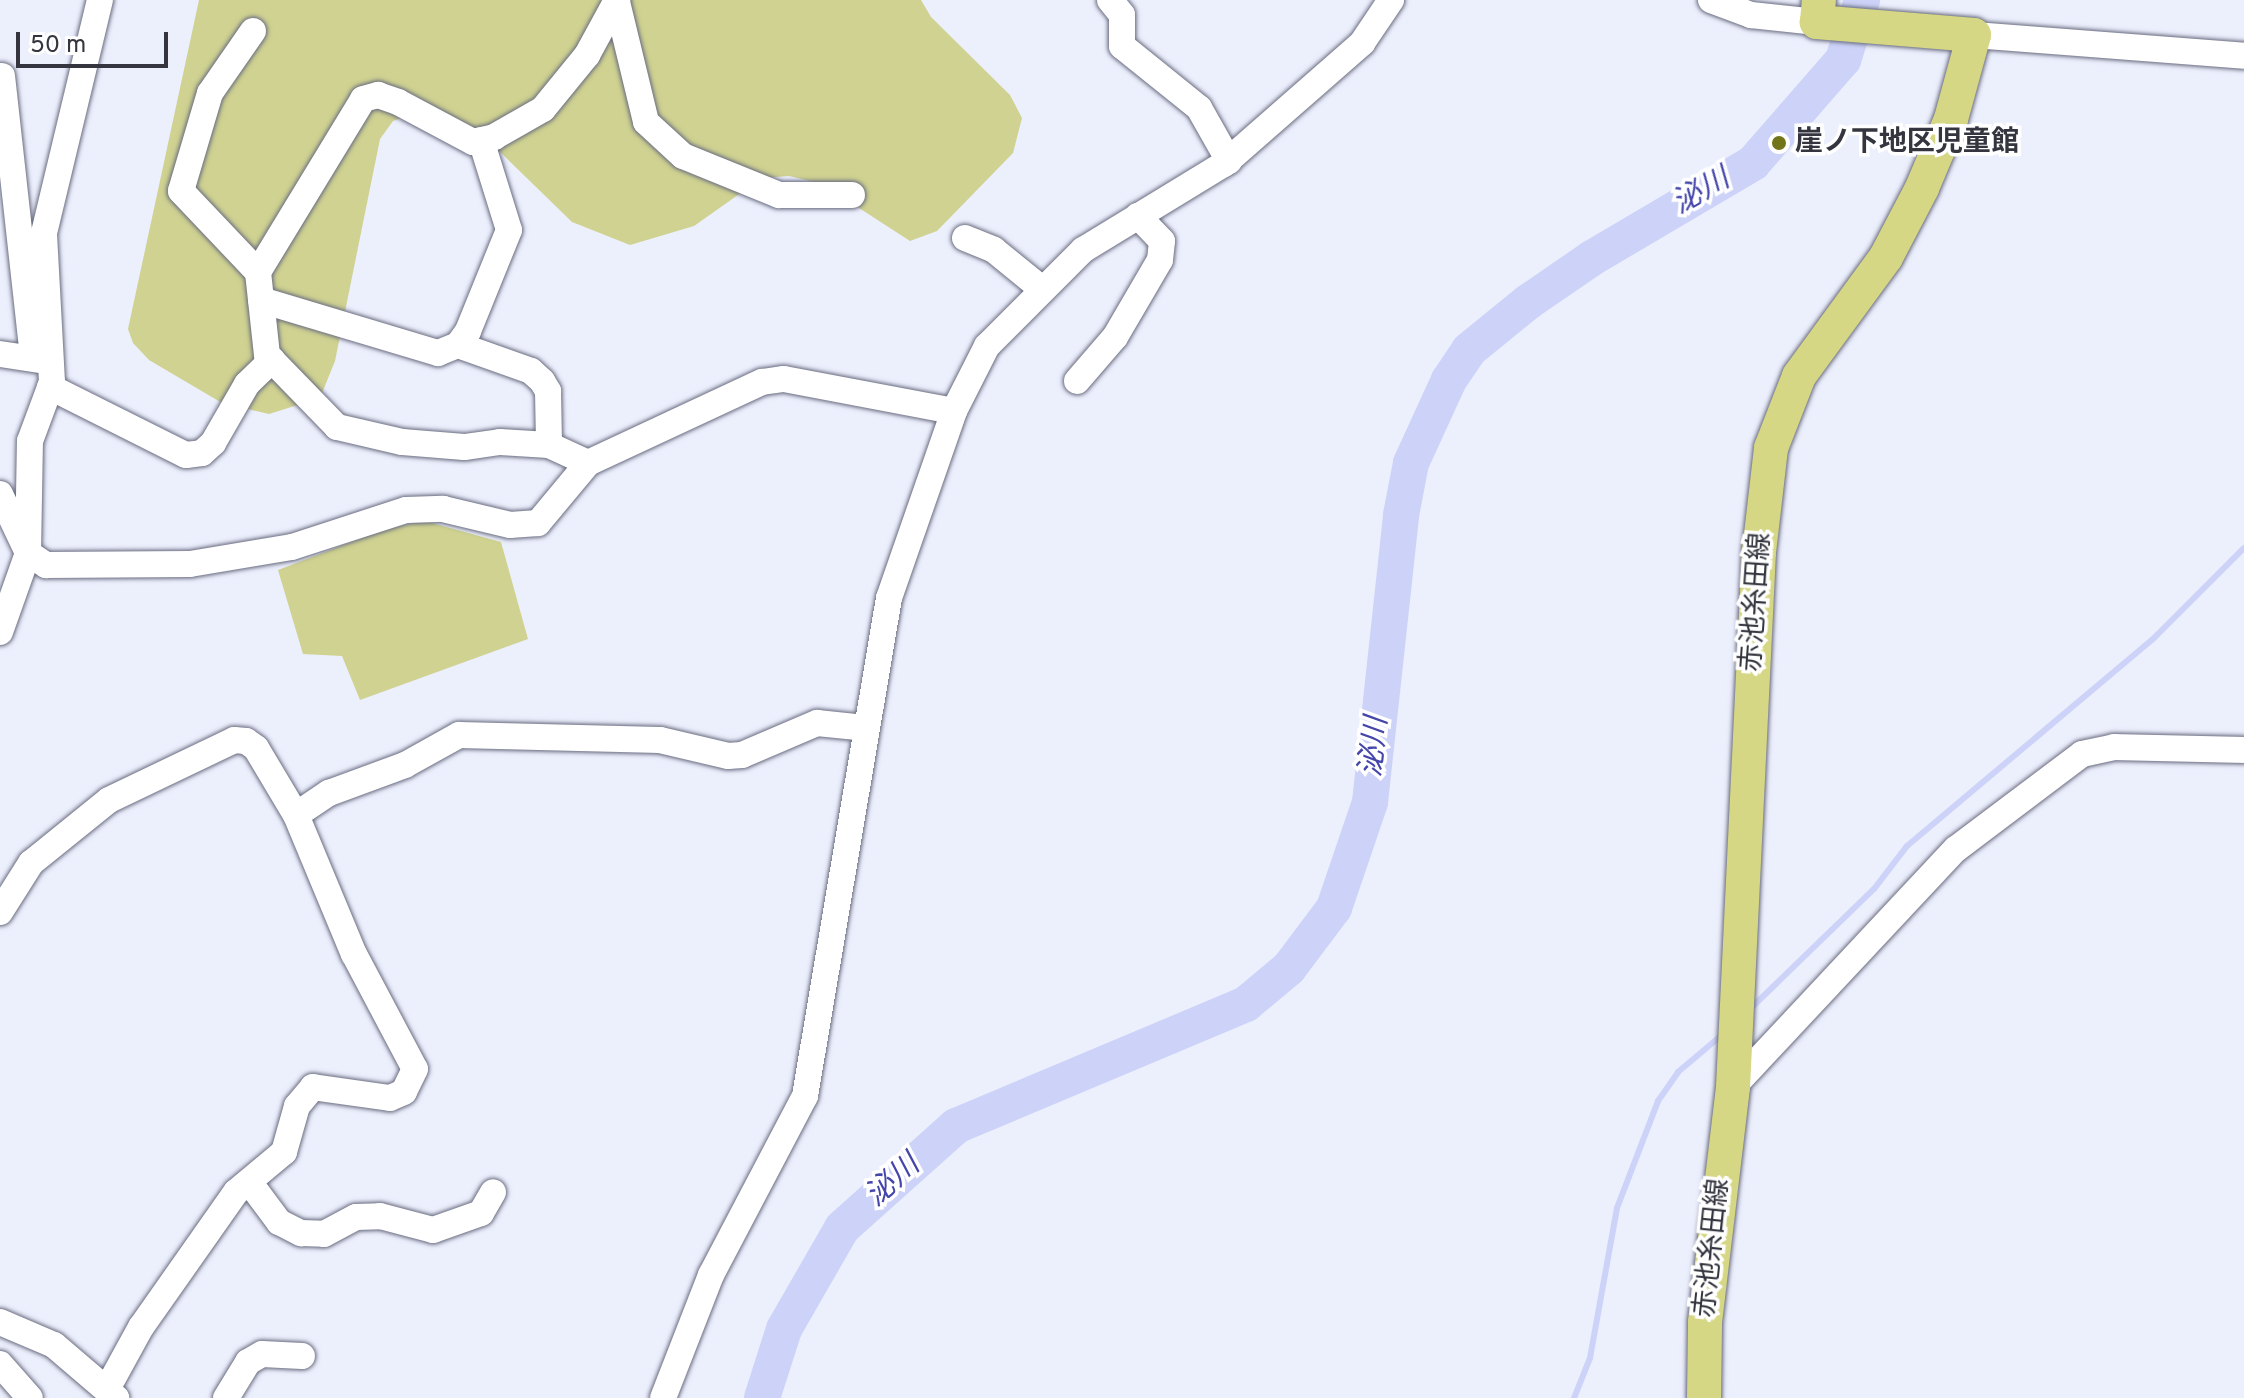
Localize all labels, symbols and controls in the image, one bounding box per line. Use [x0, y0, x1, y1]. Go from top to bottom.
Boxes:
scale bar [20, 16, 172, 66]
text: 50 m [30, 31, 86, 61]
place label: 崖ノ下地区児童館 [1795, 126, 2019, 160]
marker: 崖ノ下地区児童館 [1770, 134, 1788, 152]
water label: 泌川 [1667, 162, 1737, 224]
street label: 赤池糸田線 [1735, 531, 1779, 673]
water label: 泌川 [1355, 715, 1397, 779]
water label: 泌川 [860, 1149, 928, 1215]
street label: 赤池糸田線 [1689, 1177, 1737, 1319]

